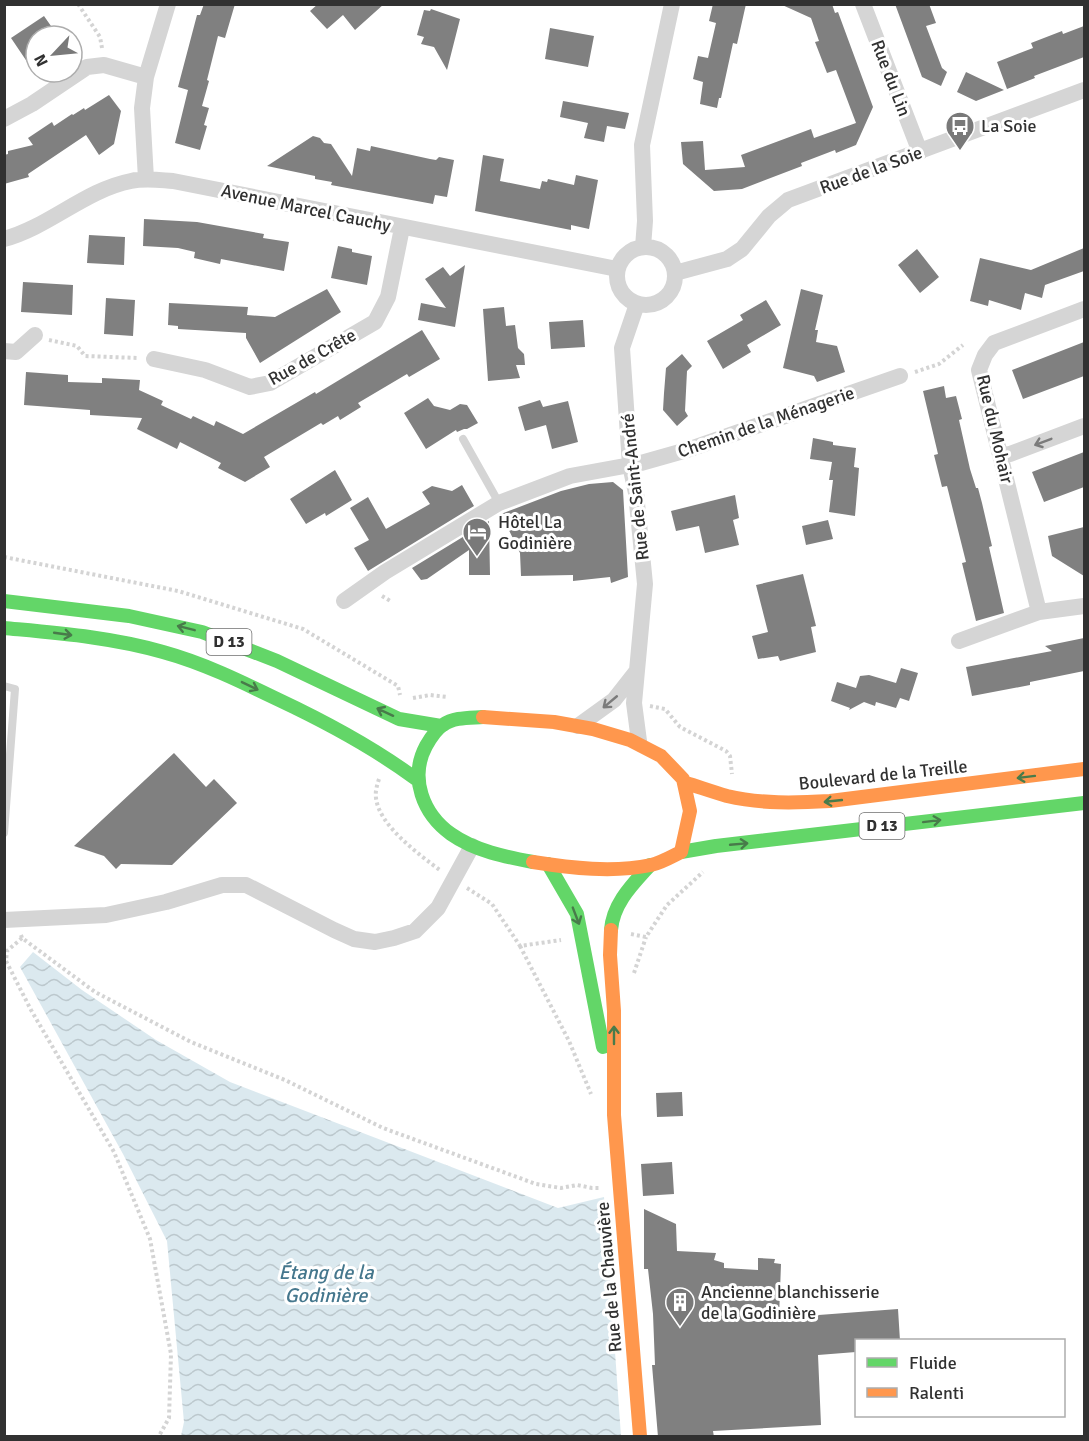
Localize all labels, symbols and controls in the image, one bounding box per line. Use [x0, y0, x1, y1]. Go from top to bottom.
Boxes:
north arrow [24, 24, 84, 84]
street label: Rue du Lin [866, 37, 916, 119]
text: N [30, 51, 53, 70]
bus stop icon: La Soie [944, 110, 976, 152]
place label: La Soie [981, 115, 1037, 137]
street label: Rue de la Soie [817, 141, 925, 199]
street label: Avenue Marcel Cauchy [219, 179, 393, 237]
street label: Rue de Crête [264, 324, 360, 390]
street label: Rue du Mohair [972, 372, 1018, 486]
street label: Chemin de la Ménagerie [675, 381, 857, 463]
street label: Rue de Saint-André [616, 412, 654, 562]
one-way arrow [1034, 437, 1053, 448]
place label: Hôtel La Godinière [498, 511, 572, 554]
hotel icon: Hôtel La Godinière [461, 516, 493, 558]
one-way arrow [177, 622, 196, 634]
one-way arrow [52, 629, 72, 640]
road number: D 13 [206, 629, 252, 655]
one-way arrow [240, 680, 258, 692]
one-way arrow [603, 695, 618, 709]
one-way arrow [376, 706, 394, 718]
street label: Boulevard de la Treille [798, 755, 968, 795]
one-way arrow [1017, 771, 1037, 782]
one-way arrow [824, 795, 843, 806]
road number: D 13 [860, 813, 904, 839]
one-way arrow [922, 815, 942, 826]
one-way arrow [728, 838, 748, 849]
one-way arrow [571, 906, 582, 924]
one-way arrow [608, 1026, 620, 1046]
street label: Rue de la Chauvière [591, 1201, 627, 1353]
water label: Étang de la Godinière [278, 1260, 374, 1308]
place label: Ancienne blanchisserie de la Godinière [701, 1281, 880, 1324]
building icon: Ancienne blanchisserie de la Godinière [664, 1286, 696, 1328]
legend [855, 1339, 1065, 1417]
text: Fluide [909, 1352, 957, 1374]
text: Ralenti [909, 1382, 964, 1404]

